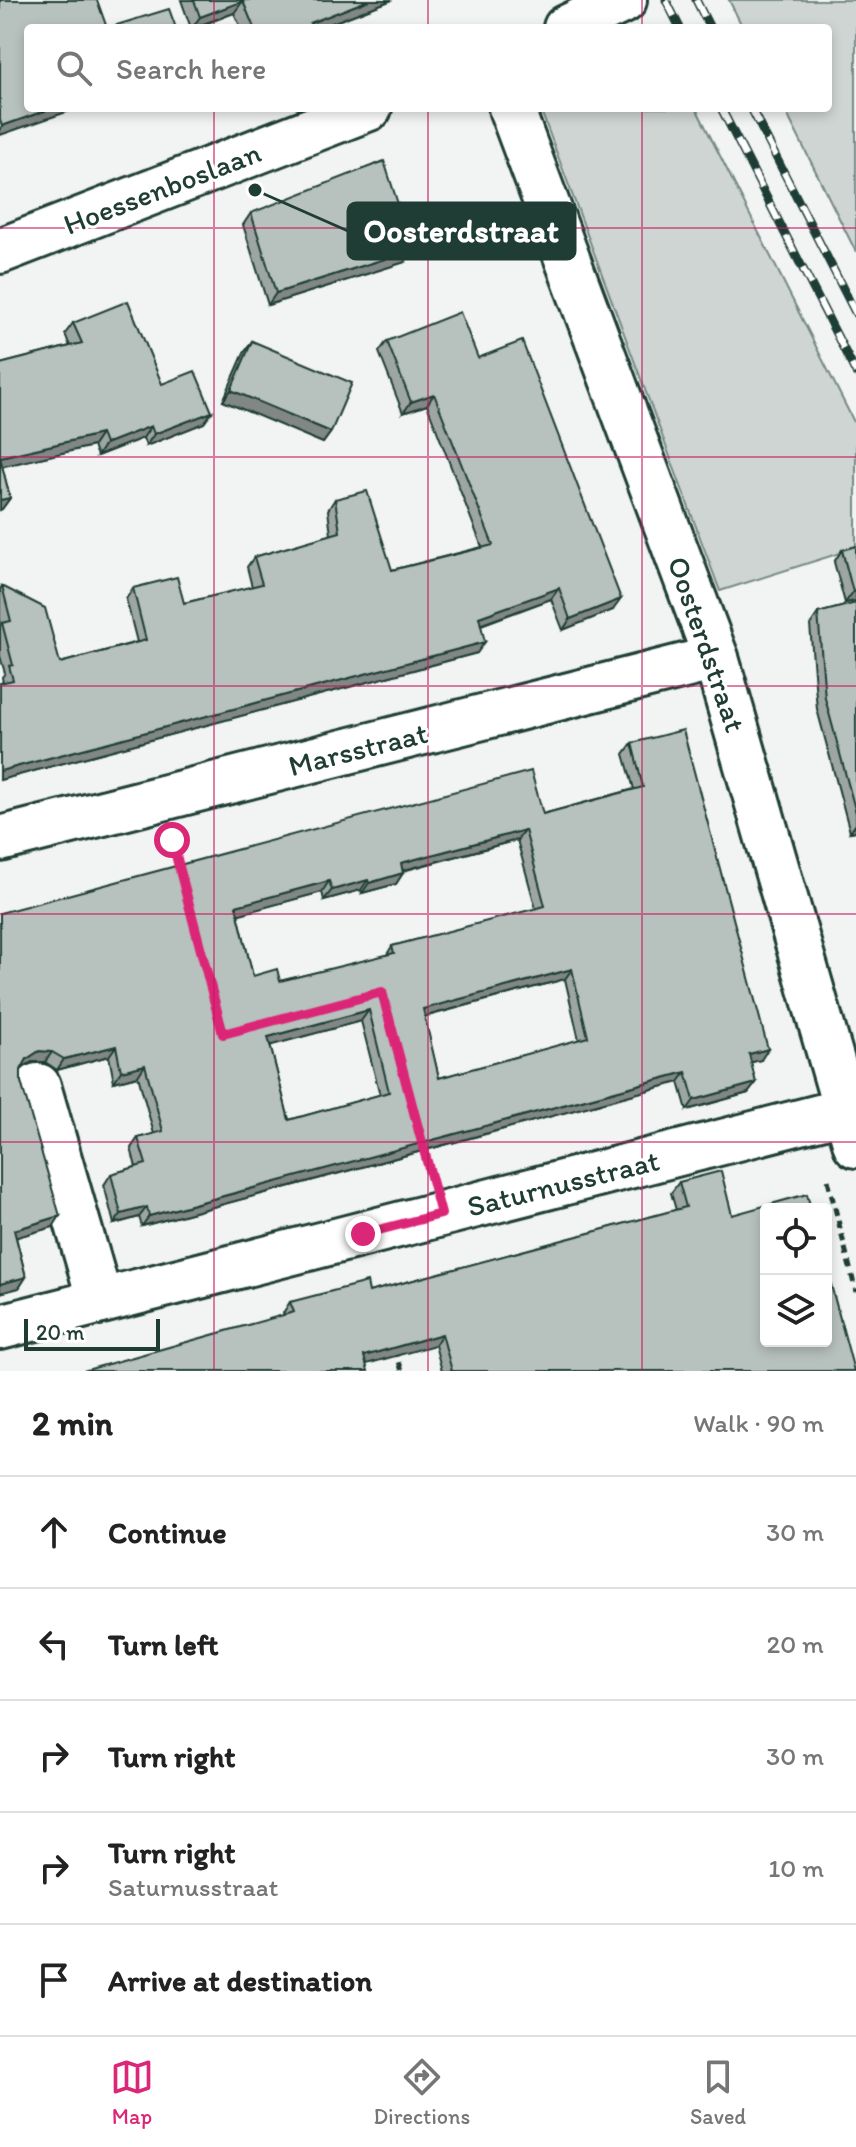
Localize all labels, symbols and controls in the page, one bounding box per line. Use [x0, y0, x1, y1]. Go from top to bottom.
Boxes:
search box [24, 24, 832, 112]
icon: search [52, 46, 96, 90]
text: Search here [116, 50, 266, 87]
street label: Hoessenboslaan [58, 133, 266, 243]
callout: Oosterdstraat [348, 203, 575, 259]
text: Oosterdstraat [363, 212, 559, 250]
street label: Oosterdstraat [660, 551, 754, 737]
street label: Marsstraat [285, 714, 431, 784]
route start [154, 822, 190, 858]
street label: Saturnusstraat [463, 1141, 663, 1225]
map controls [760, 1203, 832, 1347]
button: locate [760, 1203, 832, 1275]
route end [345, 1216, 381, 1252]
button: layers [760, 1275, 832, 1347]
scale bar [24, 1315, 160, 1351]
text: 20 m [36, 1319, 85, 1346]
text: 2 min [32, 1403, 113, 1444]
text: Walk · 90 m [693, 1407, 824, 1439]
icon: ahead [32, 1510, 76, 1554]
text: Continue [108, 1514, 227, 1551]
text: 30 m [766, 1516, 824, 1548]
icon: left [32, 1622, 76, 1666]
text: Turn left [108, 1626, 219, 1663]
text: 20 m [767, 1628, 824, 1660]
icon: right [32, 1734, 76, 1778]
text: Turn right [108, 1738, 236, 1775]
text: 30 m [766, 1740, 824, 1772]
text: Turn right [108, 1834, 236, 1871]
icon: right [32, 1846, 76, 1890]
text: 10 m [768, 1852, 824, 1884]
text: Saturnusstraat [108, 1871, 278, 1903]
icon: arrive [32, 1958, 76, 2002]
text: Arrive at destination [108, 1962, 372, 1999]
tab: Map [110, 2055, 154, 2130]
tab: Directions [374, 2055, 470, 2130]
tab: Saved [690, 2055, 746, 2130]

